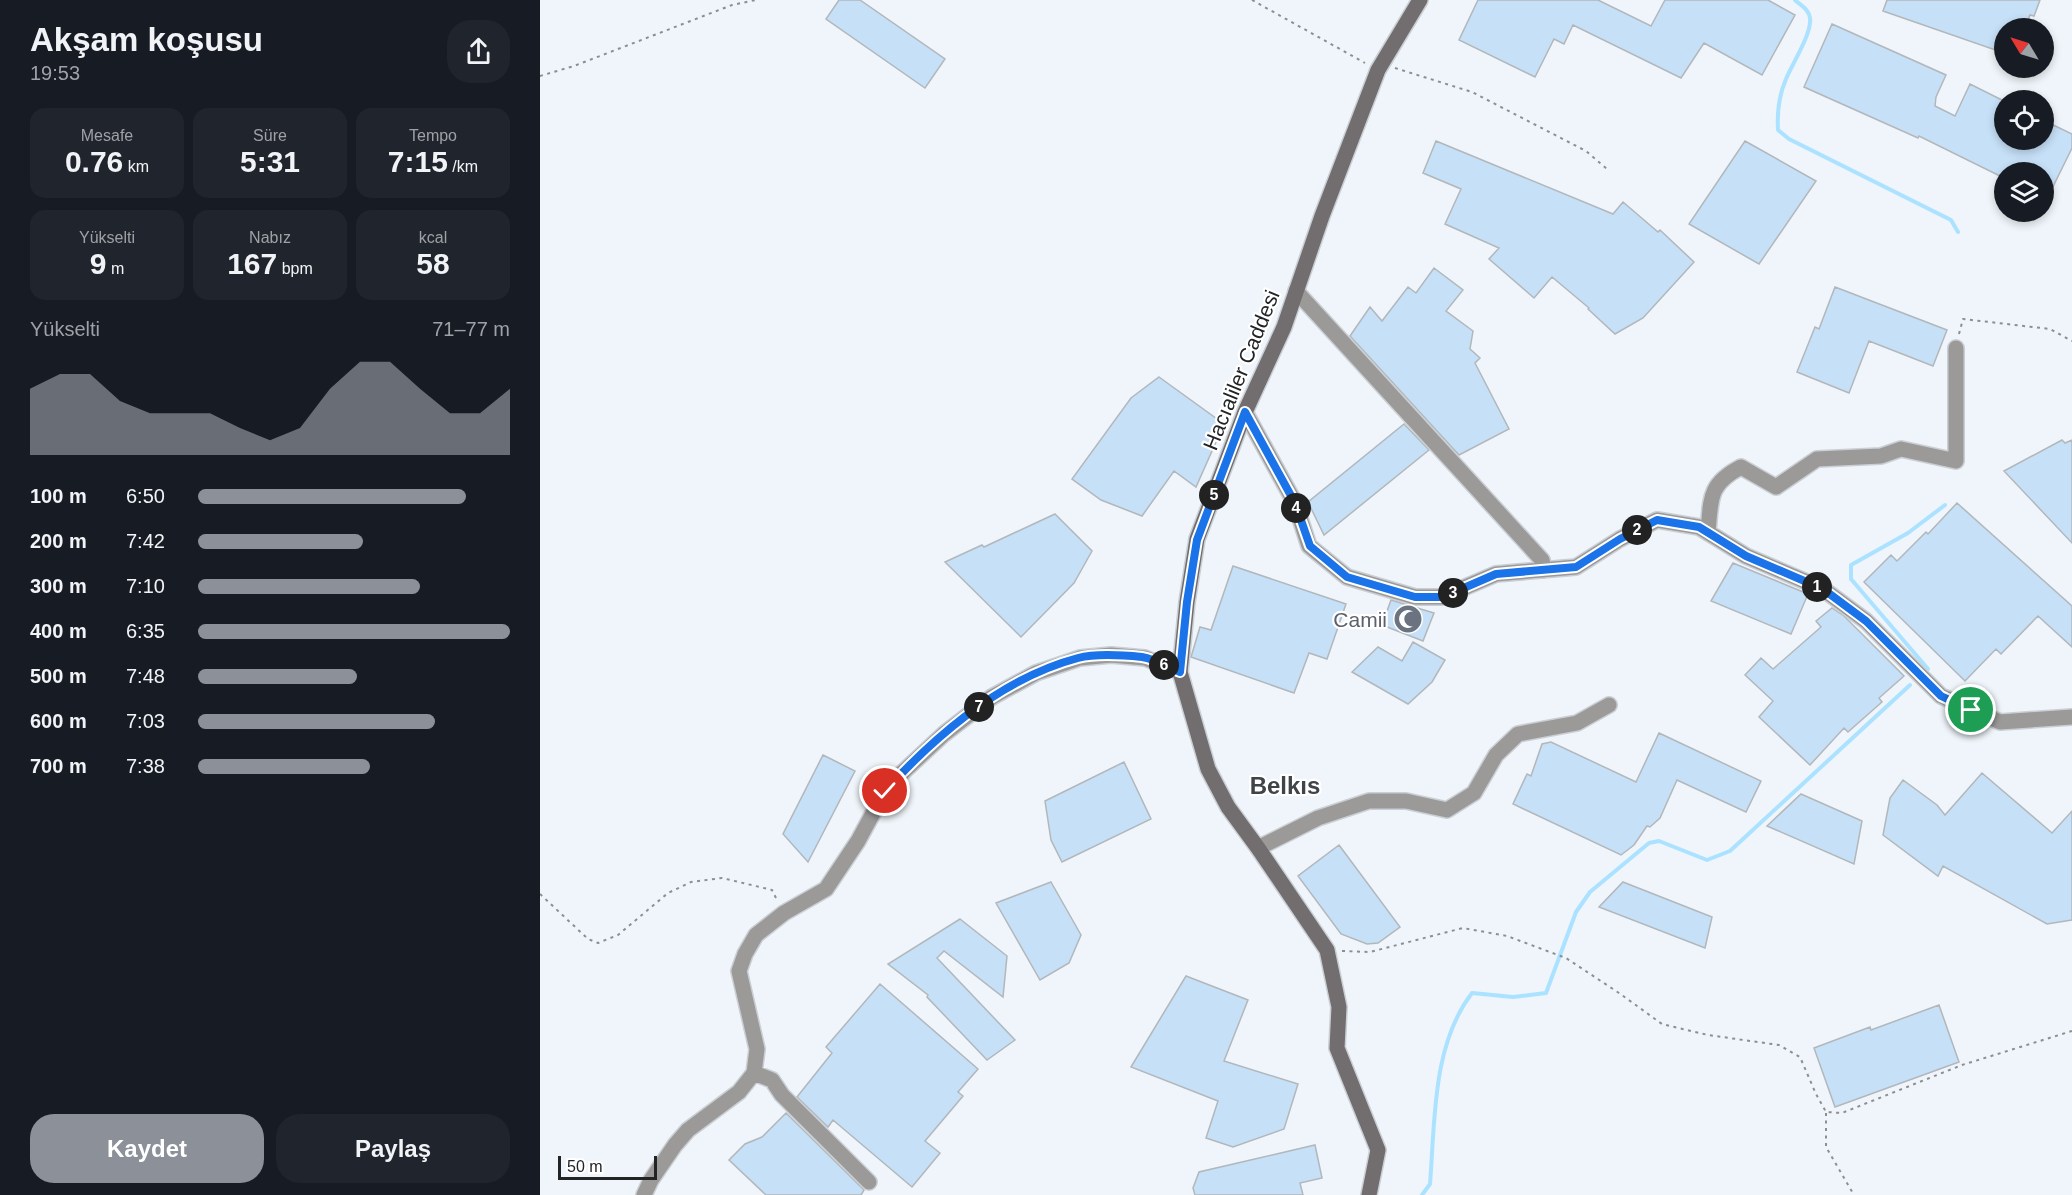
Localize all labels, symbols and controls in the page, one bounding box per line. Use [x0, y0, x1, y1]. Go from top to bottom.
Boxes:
north arrow [1994, 18, 2054, 78]
map controls [1994, 18, 2054, 222]
button: share [447, 20, 510, 83]
text: Akşam koşusu [30, 21, 263, 58]
text: 19:53 [30, 62, 80, 84]
button: locate [1994, 90, 2054, 150]
text: Mesafe [81, 127, 133, 144]
text: Süre [253, 127, 287, 144]
text: Tempo [409, 127, 457, 144]
text: 0.76 [65, 145, 123, 178]
text: 5:31 [240, 145, 300, 178]
text: 7:15 [388, 145, 448, 178]
text: km [123, 158, 149, 175]
text: /km [448, 158, 478, 175]
button: layers [1994, 162, 2054, 222]
text: Yükselti [79, 229, 135, 246]
text: Nabız [249, 229, 291, 246]
text: kcal [419, 229, 447, 246]
text: 9 [90, 247, 106, 280]
text: 167 [227, 247, 277, 280]
text: 58 [416, 247, 450, 280]
text: m [106, 260, 124, 277]
text: bpm [277, 260, 313, 277]
street label: Hacıaliler Caddesi [1198, 287, 1284, 453]
text: Yükselti [30, 318, 100, 340]
text: 71–77 m [432, 318, 510, 340]
pin: 5 [1199, 480, 1229, 510]
text: 100 m [30, 485, 87, 507]
text: 6:50 [126, 485, 165, 507]
text: 5 [1210, 486, 1218, 503]
pin: 4 [1281, 493, 1311, 523]
text: 4 [1292, 499, 1300, 516]
pin: 2 [1622, 515, 1652, 545]
text: 2 [1633, 521, 1641, 538]
text: 200 m [30, 530, 87, 552]
text: 7:42 [126, 530, 165, 552]
pin: 1 [1802, 572, 1832, 602]
text: 300 m [30, 575, 87, 597]
text: 7:10 [126, 575, 165, 597]
pin: 3 [1438, 578, 1468, 608]
text: 1 [1813, 578, 1821, 595]
text: 3 [1449, 584, 1457, 601]
mosque icon: Camii [1392, 603, 1424, 635]
place label: Camii [1333, 608, 1387, 631]
text: 400 m [30, 620, 87, 642]
text: 6:35 [126, 620, 165, 642]
pin: 6 [1149, 650, 1179, 680]
text: 6 [1160, 656, 1168, 673]
text: 500 m [30, 665, 87, 687]
text: 7:48 [126, 665, 165, 687]
pin [1945, 684, 1996, 735]
pin: 7 [964, 692, 994, 722]
icon: arrive [1954, 693, 1987, 726]
text: 7 [975, 698, 983, 715]
text: 600 m [30, 710, 87, 732]
text: 7:03 [126, 710, 165, 732]
text: 700 m [30, 755, 87, 777]
text: 7:38 [126, 755, 165, 777]
pin [859, 765, 910, 816]
district label: Belkıs [1250, 772, 1320, 799]
icon: check [868, 774, 901, 807]
button: Kaydet [30, 1114, 264, 1183]
button: Paylaş [276, 1114, 510, 1183]
scale bar [558, 1153, 657, 1180]
text: 50 m [567, 1158, 603, 1175]

